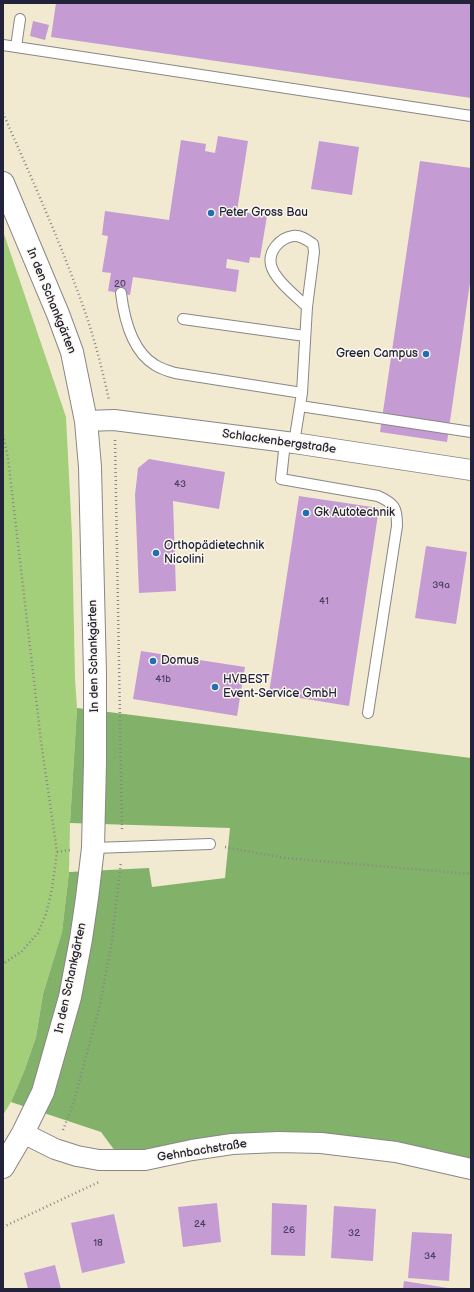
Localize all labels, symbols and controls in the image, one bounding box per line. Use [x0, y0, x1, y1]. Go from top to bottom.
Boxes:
place label: Peter Gross Bau [219, 206, 308, 220]
marker: Peter Gross Bau [206, 208, 216, 218]
street label: In den Schankgärten [23, 246, 79, 356]
house number: 20 [114, 278, 126, 290]
place label: Green Campus [336, 347, 418, 361]
marker: Green Campus [421, 349, 431, 359]
street label: Schlackenbergstraße [221, 427, 337, 457]
house number: 43 [174, 478, 186, 490]
place label: Gk Autotechnik [314, 506, 395, 520]
marker: Gk Autotechnik [301, 508, 311, 518]
place label: Orthopädietechnik Nicolini [164, 539, 264, 567]
marker: Orthopädietechnik Nicolini [151, 548, 161, 558]
house number: 39a [432, 579, 450, 591]
house number: 41 [319, 595, 329, 607]
street label: In den Schankgärten [86, 600, 102, 712]
place label: Domus [161, 654, 199, 668]
marker: Domus [148, 656, 158, 666]
house number: 41b [155, 673, 171, 685]
place label: HVBEST Event-Service GmbH [223, 673, 337, 701]
marker: HVBEST Event-Service GmbH [210, 682, 220, 692]
street label: In den Schankgärten [52, 921, 90, 1035]
street label: Gehnbachstraße [156, 1137, 248, 1165]
house number: 24 [194, 1218, 206, 1230]
house number: 26 [283, 1224, 295, 1236]
house number: 32 [348, 1227, 360, 1239]
house number: 18 [93, 1237, 103, 1249]
house number: 34 [424, 1250, 436, 1262]

